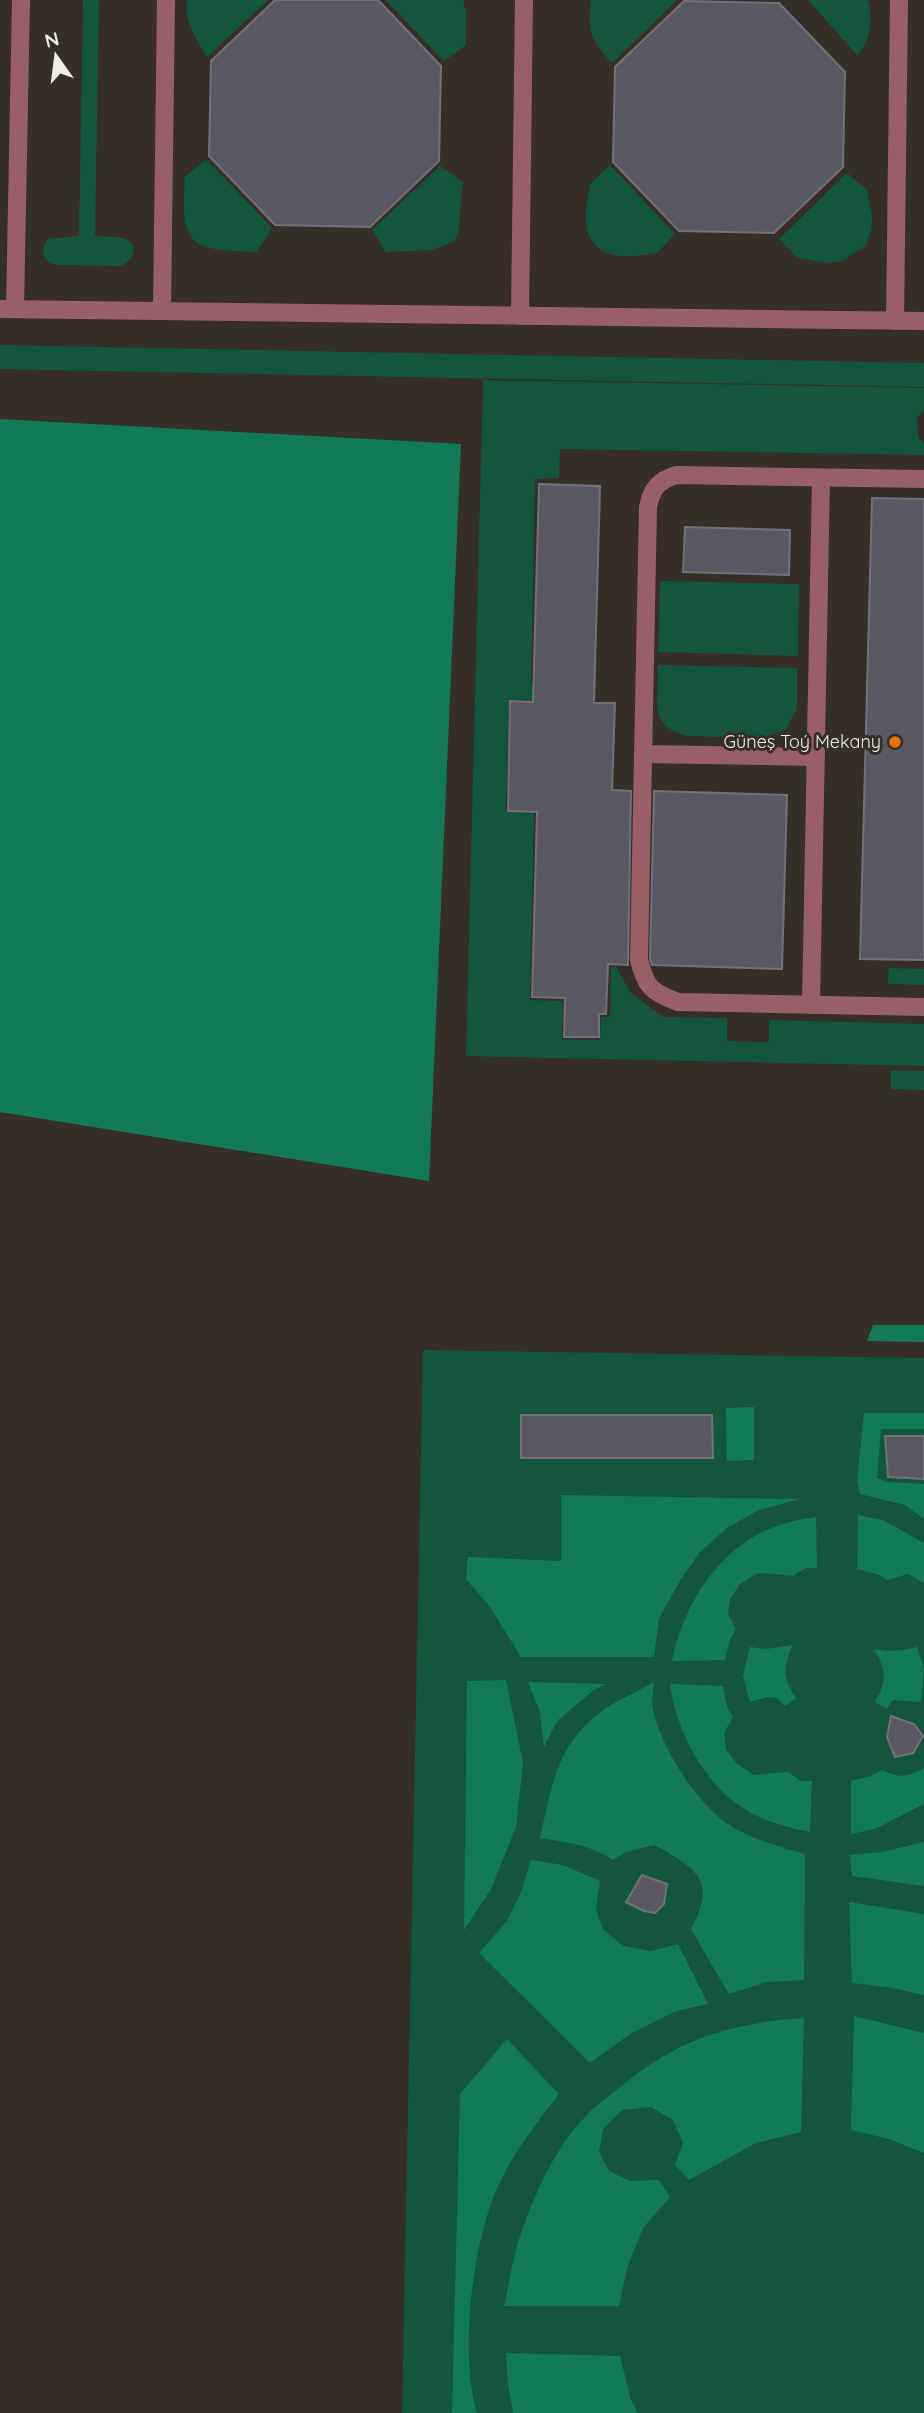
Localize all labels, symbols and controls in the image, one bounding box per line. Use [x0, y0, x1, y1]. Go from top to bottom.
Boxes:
north arrow [21, 21, 91, 91]
text: N [42, 26, 62, 53]
place label: Güneş Toý Mekany [724, 730, 881, 753]
marker: Güneş Toý Mekany [887, 734, 903, 750]

